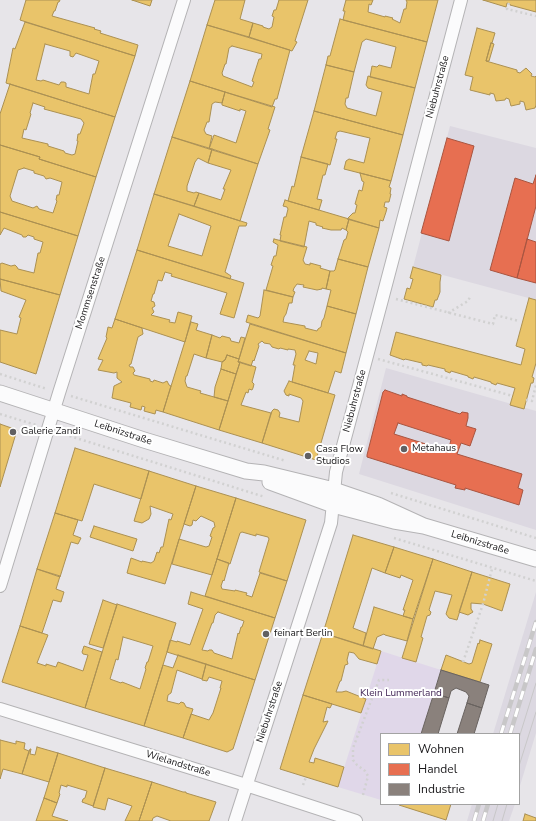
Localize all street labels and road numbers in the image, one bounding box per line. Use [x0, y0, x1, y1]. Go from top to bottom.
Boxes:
street label: Niebuhrstraße [424, 54, 452, 120]
street label: Mommsenstraße [74, 255, 108, 331]
street label: Niebuhrstraße [341, 368, 369, 434]
street label: Leibnizstraße [93, 418, 153, 448]
street label: Leibnizstraße [450, 528, 510, 558]
street label: Niebuhrstraße [254, 680, 286, 744]
street label: Wielandstraße [144, 748, 212, 780]

